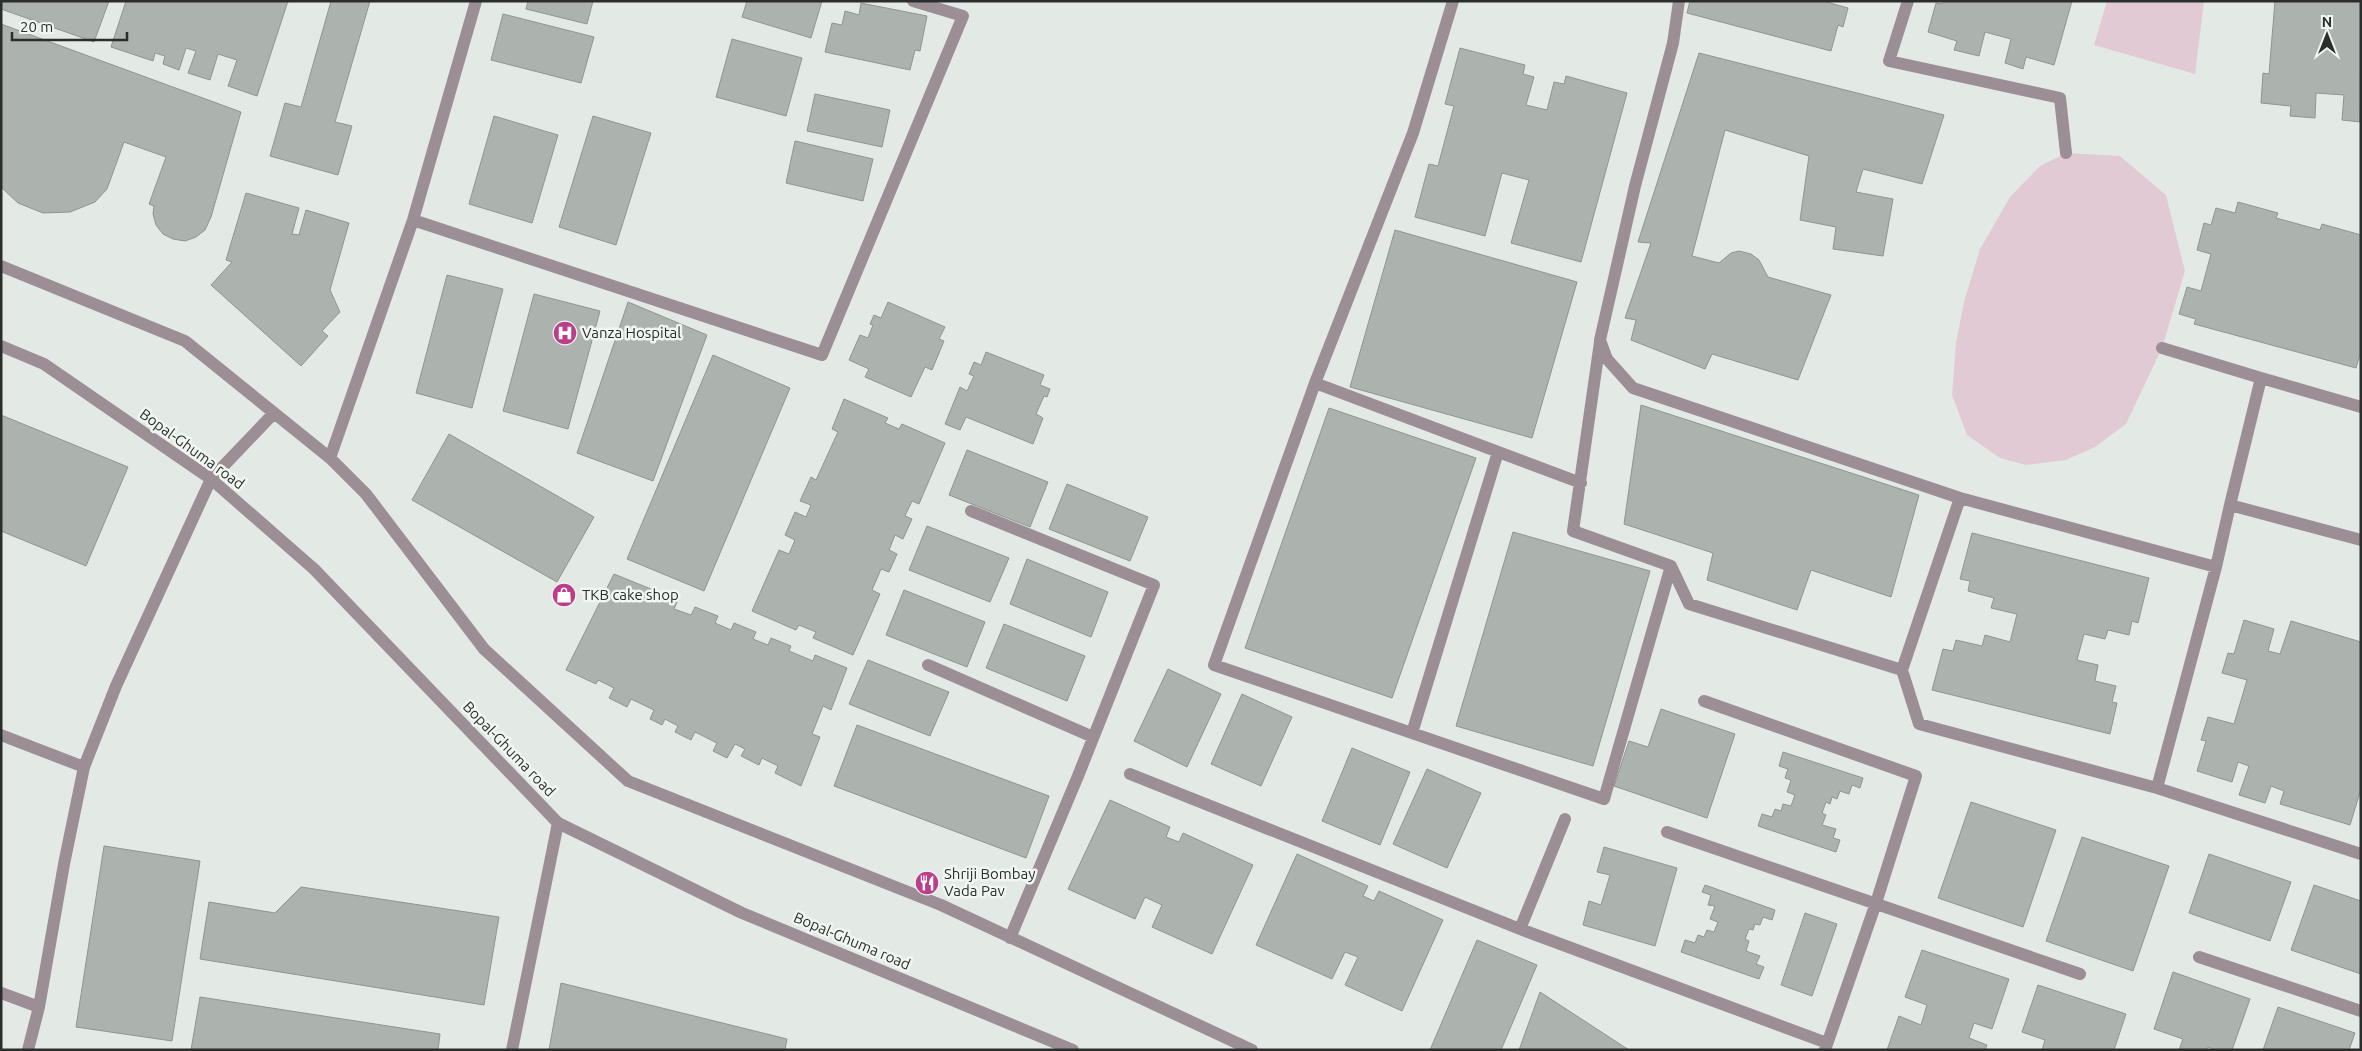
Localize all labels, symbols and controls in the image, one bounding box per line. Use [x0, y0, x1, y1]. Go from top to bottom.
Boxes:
scale bar [12, 10, 128, 42]
north arrow [2302, 10, 2352, 60]
text: N [2322, 14, 2332, 30]
text: 20 m [20, 18, 53, 35]
hospital icon: Vanza Hospital [552, 320, 578, 346]
place label: Vanza Hospital [582, 324, 681, 341]
street label: Bopal-Ghuma road [137, 405, 248, 492]
shop icon: TKB cake shop [551, 582, 577, 608]
place label: TKB cake shop [582, 586, 679, 603]
street label: Bopal-Ghuma road [460, 698, 559, 800]
place label: Shriji Bombay Vada Pav [944, 865, 1035, 899]
restaurant icon: Shriji Bombay Vada Pav [914, 870, 940, 896]
street label: Bopal-Ghuma road [791, 908, 913, 973]

